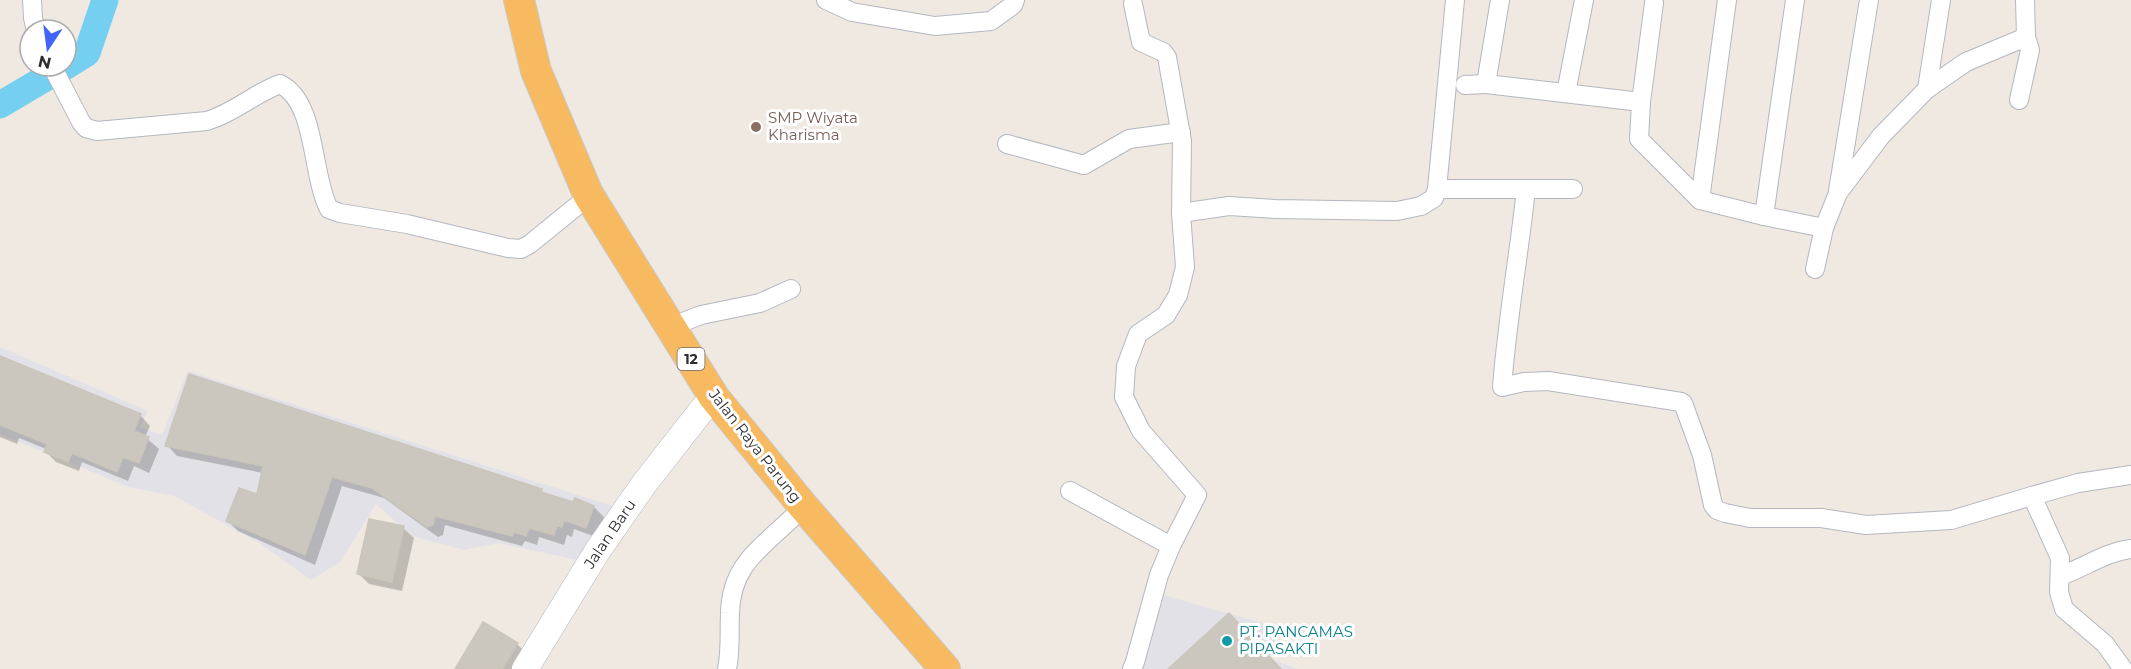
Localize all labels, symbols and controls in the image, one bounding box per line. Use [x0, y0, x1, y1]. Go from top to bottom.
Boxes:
north arrow [18, 18, 78, 78]
text: N [36, 51, 53, 73]
place label: SMP Wiyata Kharisma [768, 108, 858, 144]
marker: SMP Wiyata Kharisma [749, 120, 763, 134]
road number: 12 [678, 348, 704, 370]
street label: Jalan Raya Parung [704, 384, 806, 506]
street label: Jalan Baru [579, 495, 640, 573]
place label: PT. PANCAMAS PIPASAKTI [1239, 622, 1353, 658]
marker: PT. PANCAMAS PIPASAKTI [1220, 634, 1234, 648]

